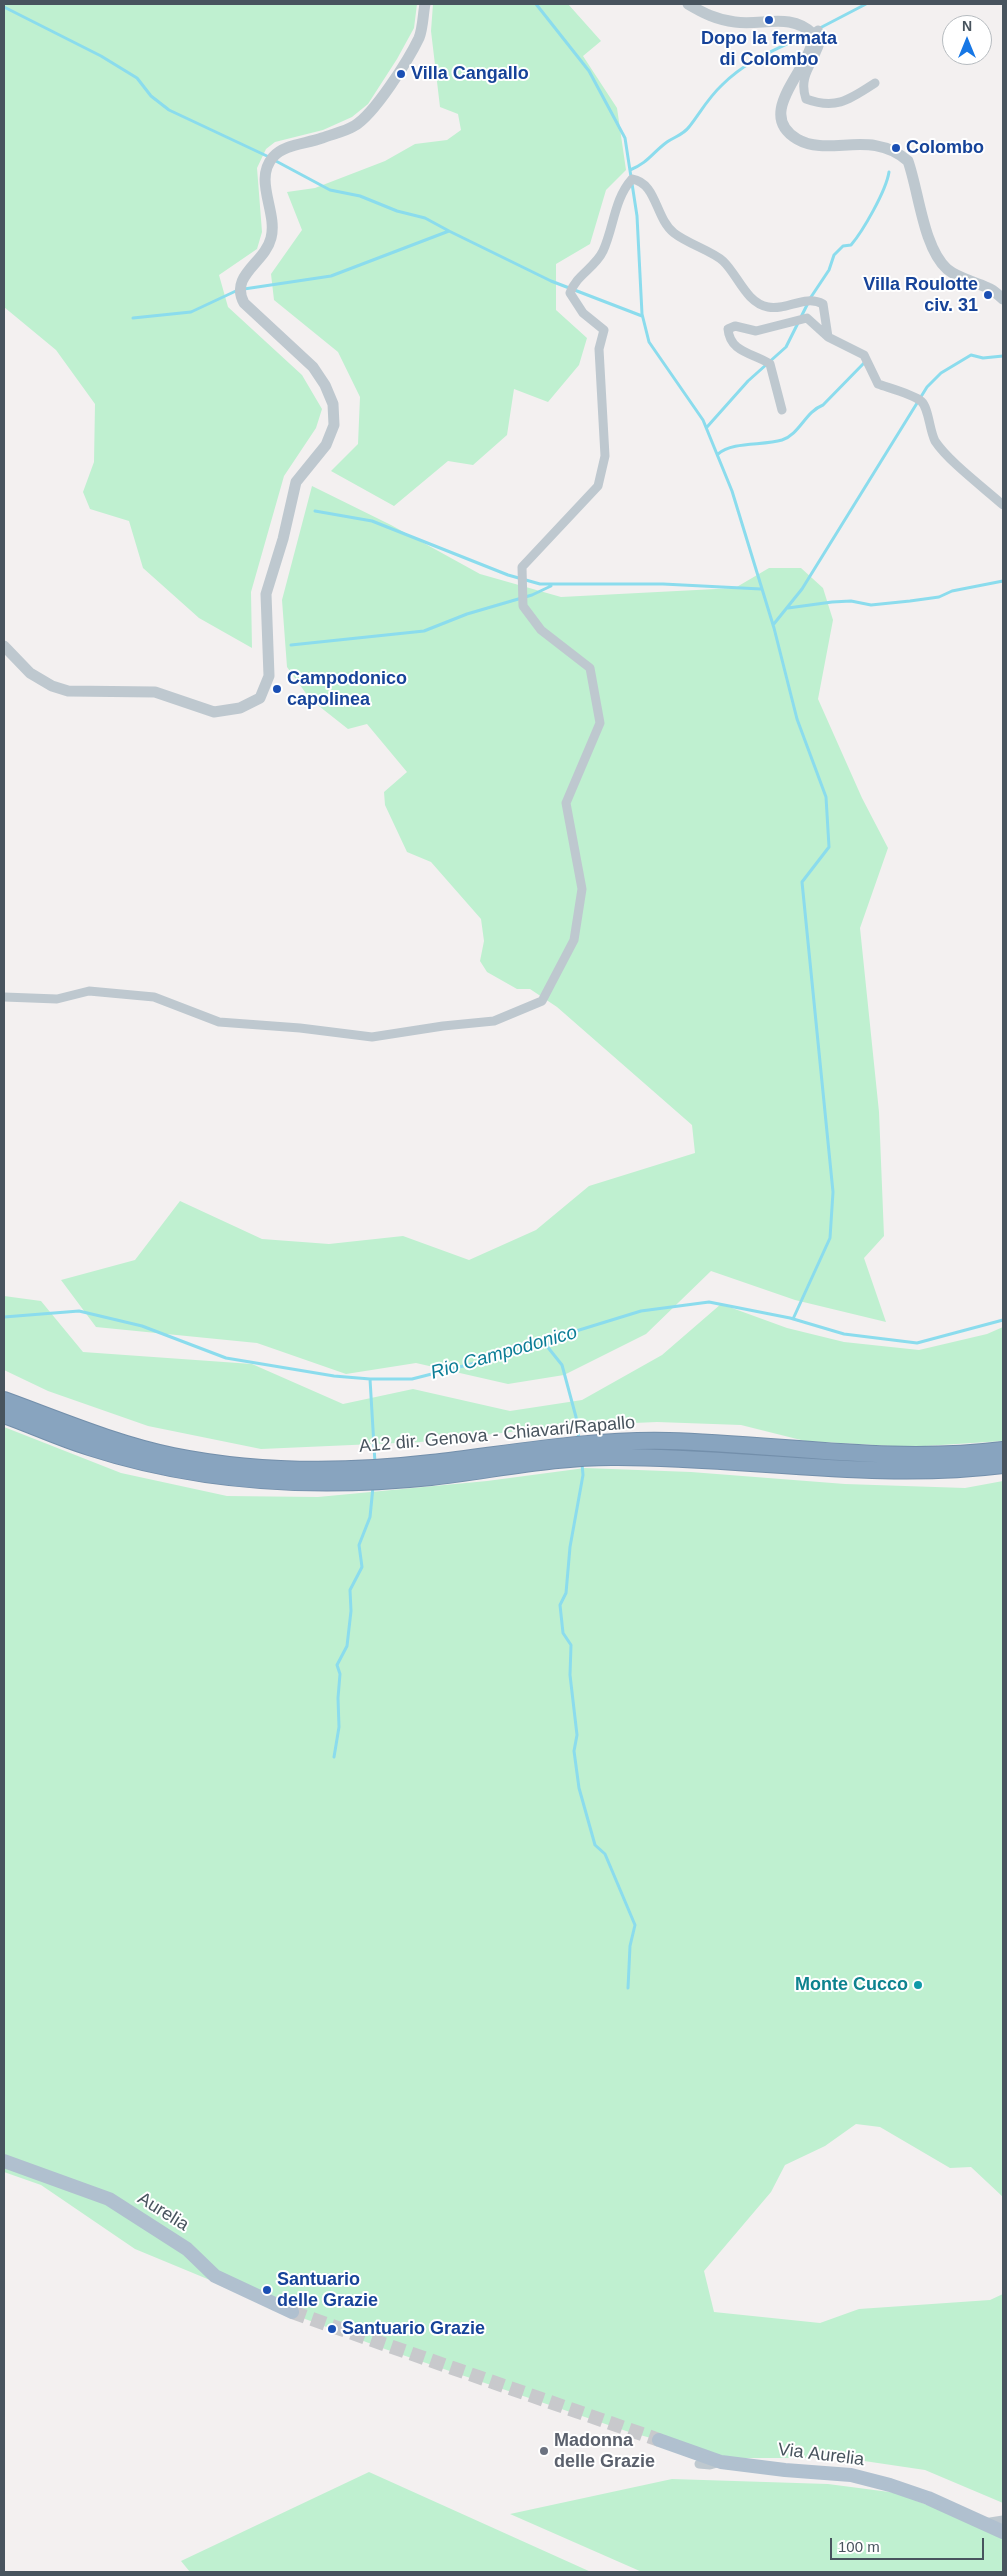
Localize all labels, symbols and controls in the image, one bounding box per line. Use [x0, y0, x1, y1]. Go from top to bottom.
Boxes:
marker: Dopo la fermata di Colombo [763, 14, 775, 26]
north arrow [942, 15, 992, 65]
text: N [962, 18, 972, 34]
place label: Dopo la fermata di Colombo [701, 28, 837, 70]
place label: Villa Cangallo [411, 63, 529, 85]
marker: Villa Cangallo [395, 68, 407, 80]
place label: Colombo [906, 137, 984, 159]
marker: Colombo [890, 142, 902, 154]
place label: Villa Roulotte civ. 31 [863, 274, 978, 316]
marker: Villa Roulotte civ. 31 [982, 289, 994, 301]
place label: Campodonico capolinea [287, 668, 407, 711]
marker: Campodonico capolinea [271, 683, 283, 695]
water label: Rio Campodonico [428, 1321, 580, 1385]
street label: A12 dir. Genova - Chiavari/Rapallo [358, 1412, 636, 1458]
place label: Monte Cucco [795, 1974, 908, 1996]
marker: Monte Cucco [912, 1979, 924, 1991]
street label: Aurelia [134, 2188, 192, 2236]
place label: Santuario delle Grazie [277, 2269, 378, 2312]
marker: Santuario delle Grazie [261, 2284, 273, 2296]
place label: Santuario Grazie [342, 2318, 485, 2340]
marker: Santuario Grazie [326, 2323, 338, 2335]
place label: Madonna delle Grazie [554, 2430, 655, 2472]
street label: Via Aurelia [777, 2439, 865, 2471]
marker: Madonna delle Grazie [538, 2445, 550, 2457]
scale bar [832, 2528, 986, 2560]
text: 100 m [838, 2538, 880, 2555]

